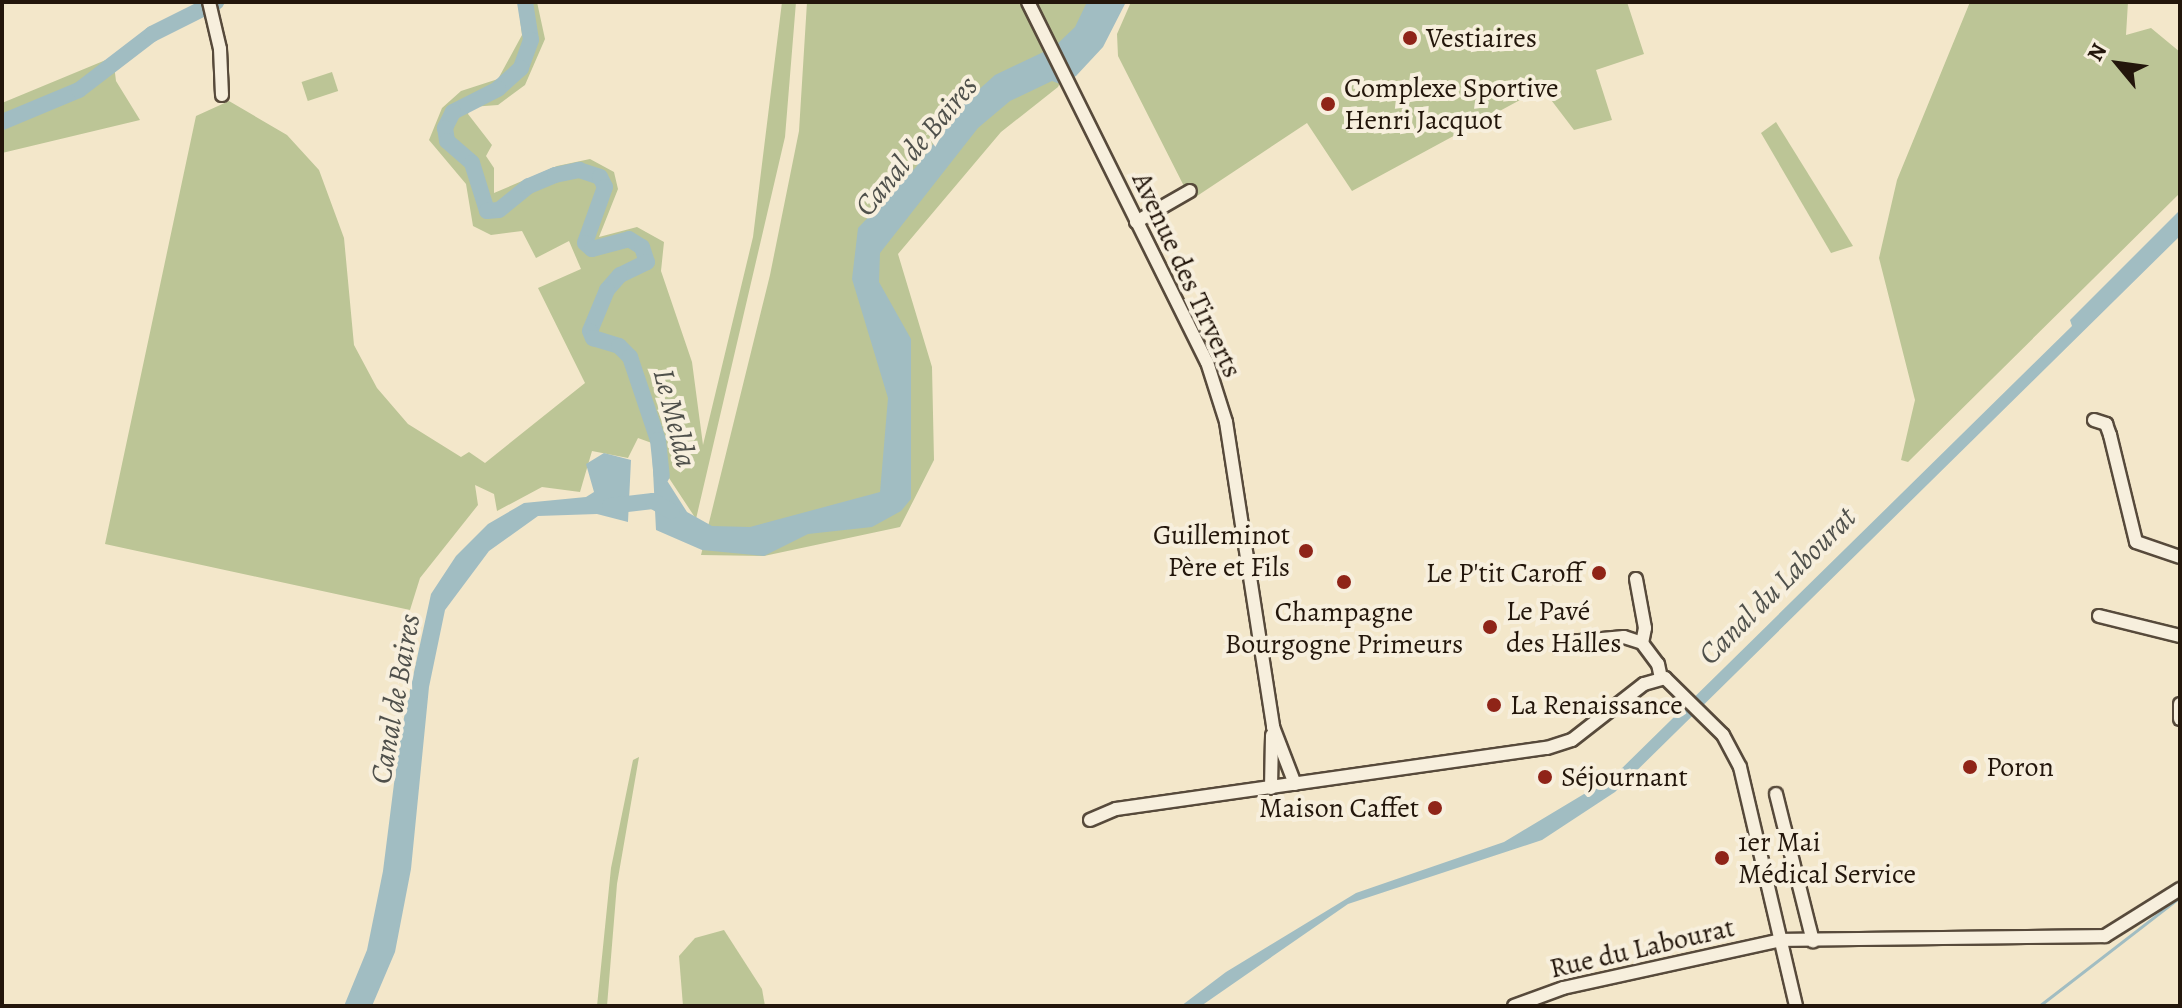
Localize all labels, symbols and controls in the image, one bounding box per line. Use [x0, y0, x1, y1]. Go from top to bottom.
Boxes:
place label: Vestiaires [1426, 21, 1537, 55]
north arrow [2078, 24, 2158, 104]
marker: Vestiaires [1401, 29, 1419, 47]
text: N [2080, 38, 2114, 67]
water label: Canal de Baires [847, 69, 985, 223]
place label: Complexe Sportive Henri Jacquot [1344, 71, 1559, 137]
marker: Complexe Sportive Henri Jacquot [1319, 95, 1337, 113]
street label: Avenue des Tirverts [1125, 167, 1249, 383]
water label: Le Melda [645, 365, 705, 471]
water label: Canal du Labourat [1691, 500, 1863, 672]
place label: Guilleminot Père et Fils [1153, 518, 1290, 584]
marker: Guilleminot Père et Fils [1297, 542, 1315, 560]
place label: Le P'tit Caroff [1426, 556, 1583, 590]
marker: Le P'tit Caroff [1590, 564, 1608, 582]
marker: Champagne Bourgogne Primeurs [1335, 573, 1353, 591]
place label: Le Pavé des Halles [1506, 594, 1621, 660]
place label: Champagne Bourgogne Primeurs [1225, 595, 1463, 661]
water label: Canal de Baires [362, 611, 428, 787]
marker: Le Pavé des Halles [1481, 618, 1499, 636]
place label: La Renaissance [1510, 688, 1683, 722]
marker: La Renaissance [1485, 696, 1503, 714]
place label: Poron [1986, 750, 2054, 784]
marker: Poron [1961, 758, 1979, 776]
place label: Séjournant [1561, 760, 1688, 794]
marker: Séjournant [1536, 768, 1554, 786]
place label: Maison Caffet [1259, 791, 1419, 825]
marker: Maison Caffet [1426, 799, 1444, 817]
place label: 1er Mai Médical Service [1738, 825, 1916, 891]
marker: 1er Mai Médical Service [1713, 849, 1731, 867]
street label: Rue du Labourat [1546, 910, 1738, 986]

